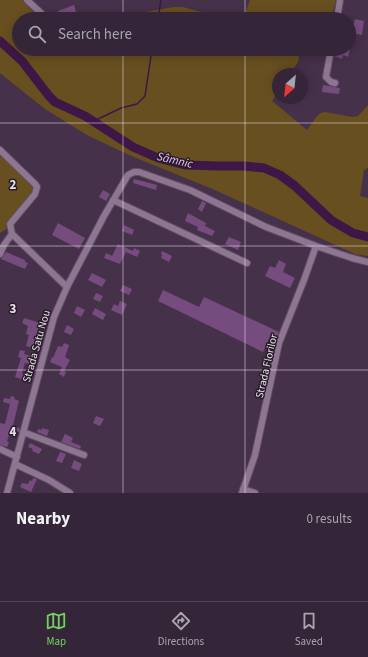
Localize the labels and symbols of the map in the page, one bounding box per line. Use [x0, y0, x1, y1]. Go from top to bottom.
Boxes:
north arrow [272, 68, 308, 104]
water label: Sâmnic [155, 148, 195, 173]
text: 2 [10, 176, 17, 194]
text: 3 [10, 300, 17, 318]
street label: Strada Satu Nou [19, 308, 54, 384]
street label: Strada Florilor [252, 332, 281, 400]
text: 4 [10, 423, 17, 441]

